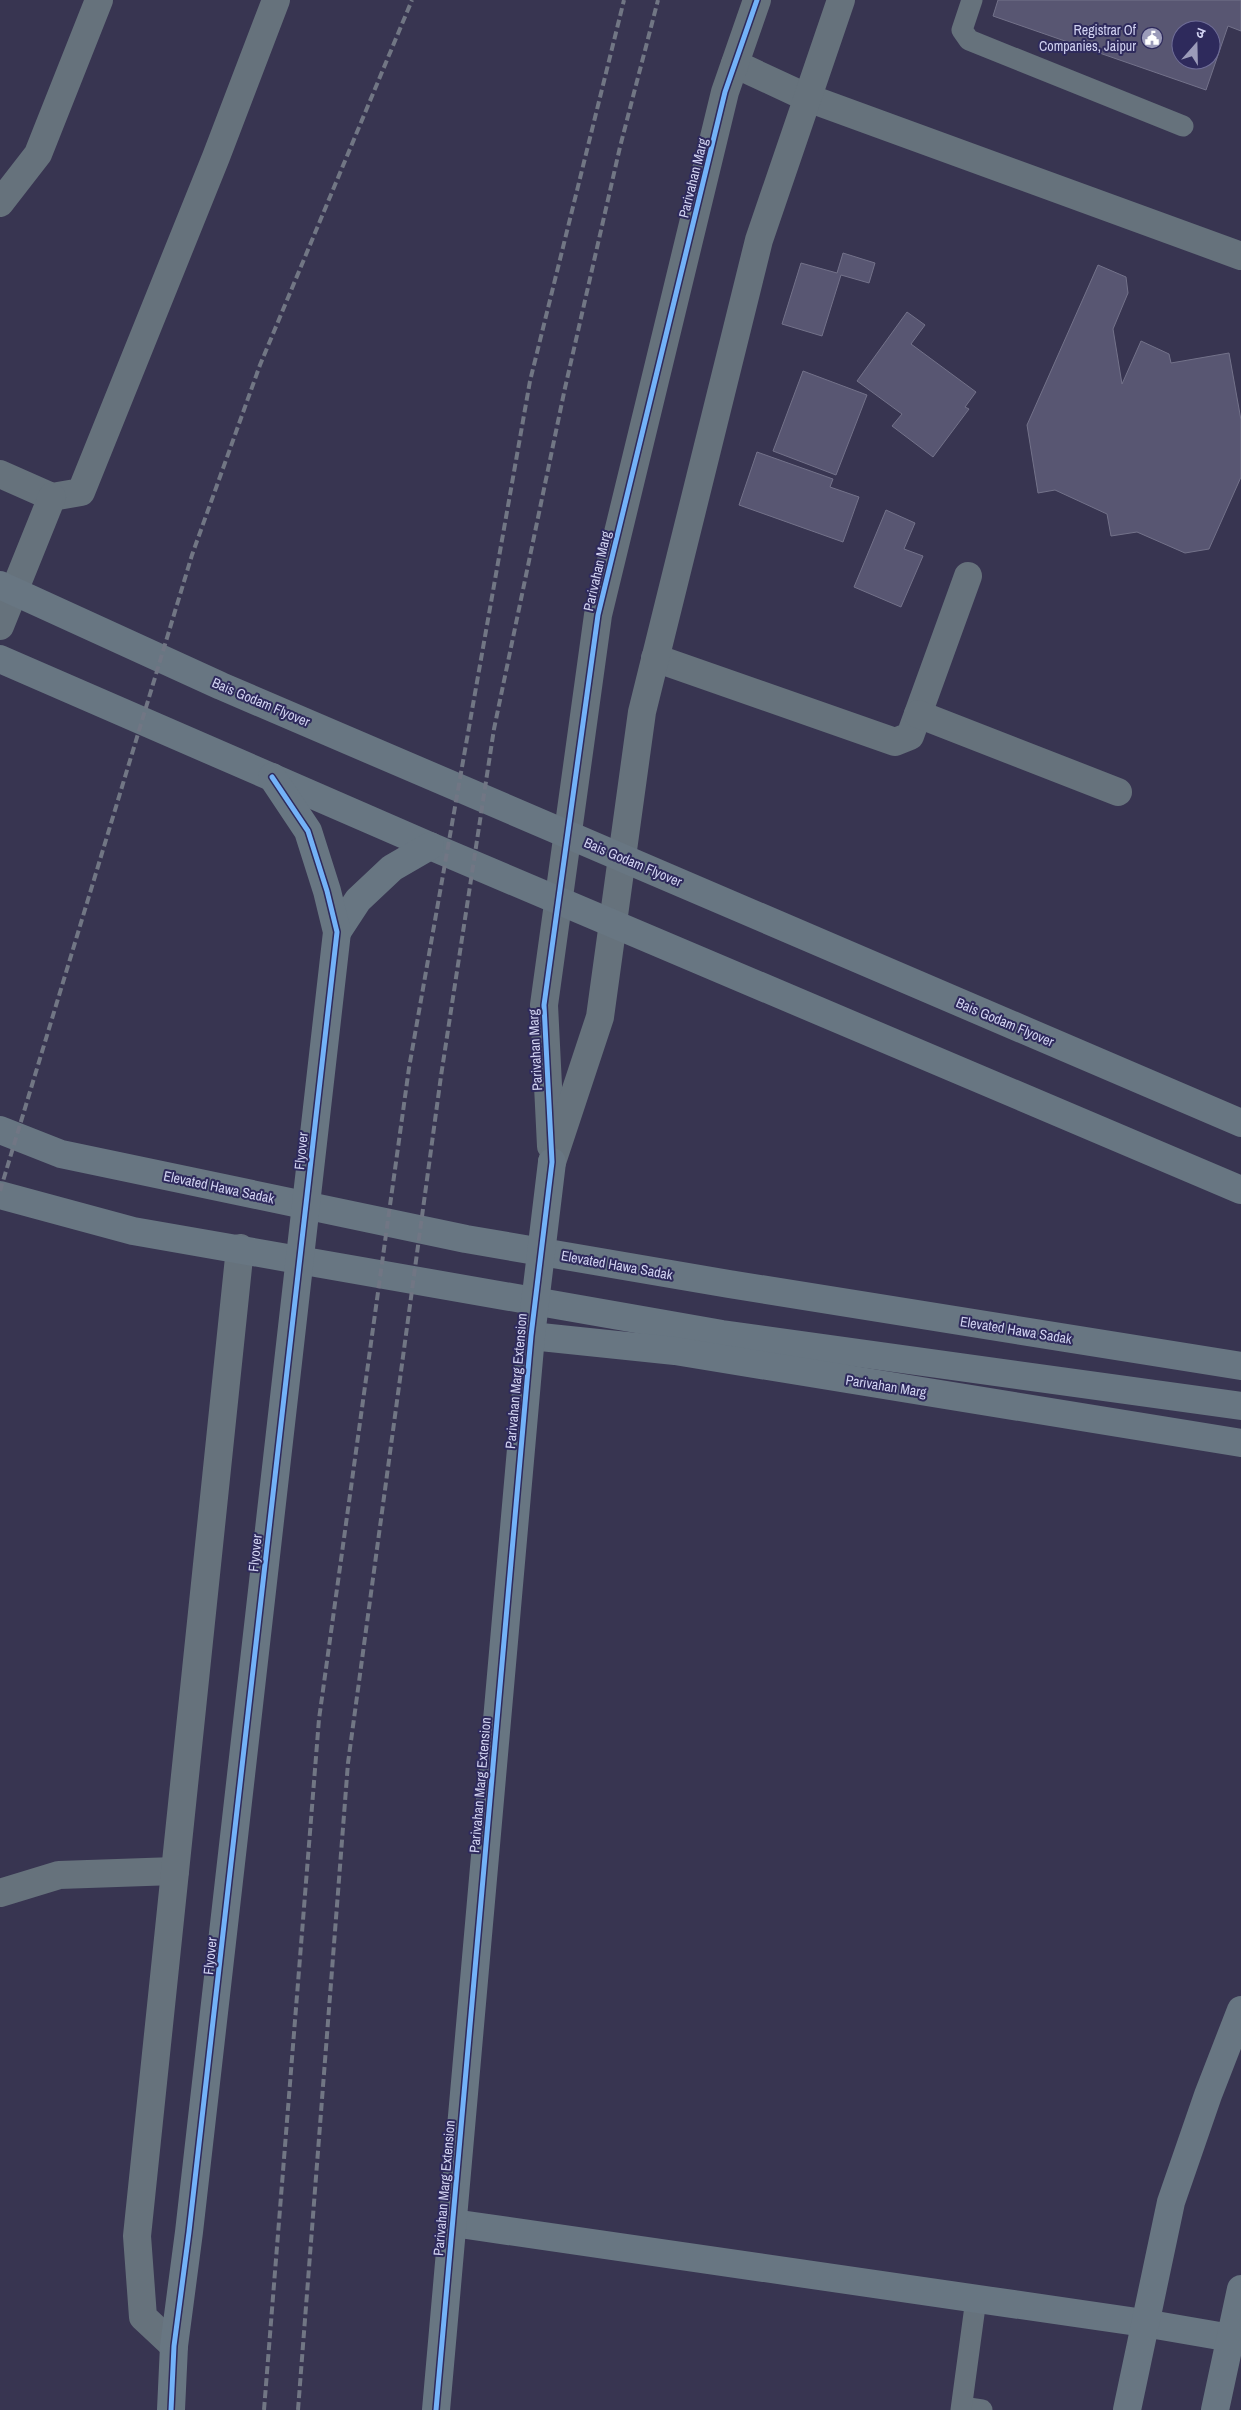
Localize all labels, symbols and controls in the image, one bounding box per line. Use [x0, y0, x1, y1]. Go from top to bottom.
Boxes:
north arrow [1171, 20, 1221, 70]
place label: Registrar Of Companies, Jaipur [1039, 21, 1137, 55]
text: उ [1194, 23, 1208, 43]
public building icon: Registrar Of Companies, Jaipur [1140, 26, 1164, 50]
street label: Parivahan Marg [674, 136, 712, 220]
street label: Parivahan Marg [579, 529, 615, 613]
street label: Bais Godam Flyover [209, 673, 313, 731]
street label: Bais Godam Flyover [581, 833, 685, 891]
street label: Bais Godam Flyover [953, 993, 1057, 1051]
street label: Parivahan Marg [524, 1008, 546, 1091]
street label: Flyover [290, 1131, 312, 1171]
street label: Elevated Hawa Sadak [162, 1166, 276, 1208]
street label: Elevated Hawa Sadak [560, 1246, 674, 1284]
street label: Elevated Hawa Sadak [959, 1312, 1073, 1348]
street label: Parivahan Marg Extension [501, 1313, 531, 1449]
street label: Parivahan Marg [844, 1371, 928, 1401]
street label: Flyover [244, 1533, 266, 1573]
street label: Parivahan Marg Extension [465, 1717, 495, 1853]
street label: Flyover [199, 1936, 221, 1976]
street label: Parivahan Marg Extension [429, 2120, 459, 2256]

